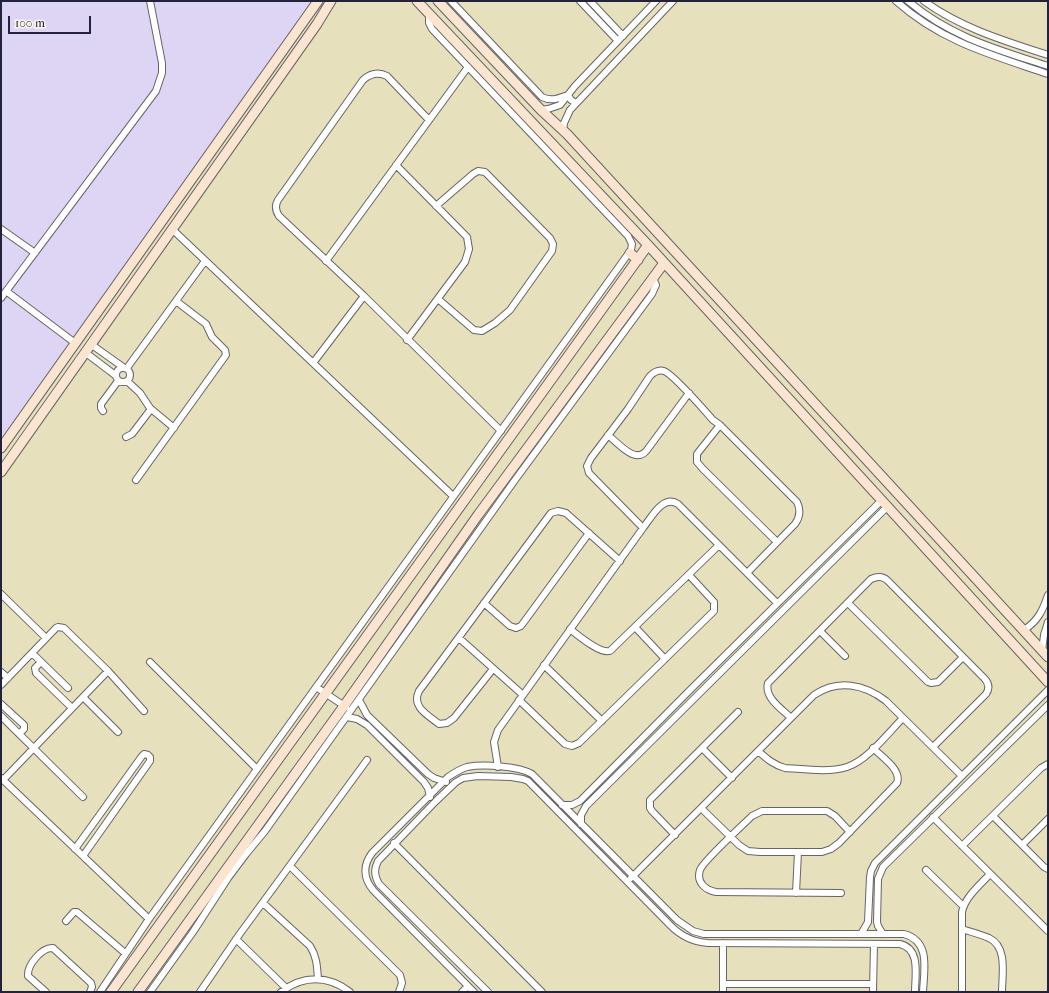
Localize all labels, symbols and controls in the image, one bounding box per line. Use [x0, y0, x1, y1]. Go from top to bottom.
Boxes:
scale bar [10, 8, 93, 34]
text: 100 m [15, 16, 45, 30]

